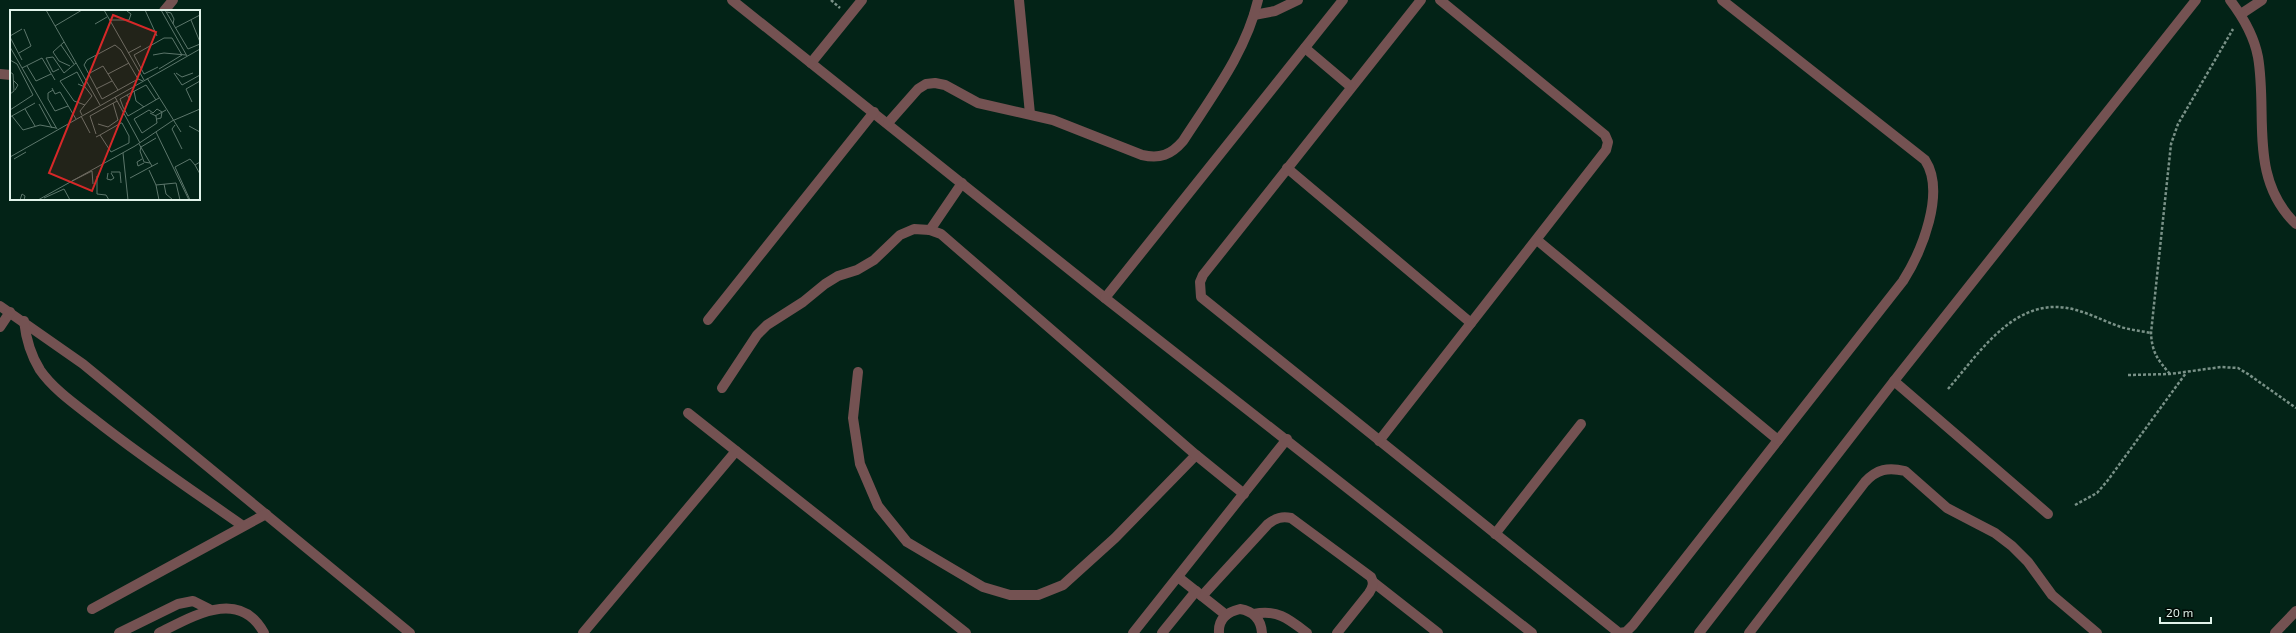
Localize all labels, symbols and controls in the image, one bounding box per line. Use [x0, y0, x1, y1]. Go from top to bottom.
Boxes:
inset map [10, 10, 200, 200]
scale bar [2160, 599, 2211, 625]
text: 20 m [2166, 605, 2193, 619]

